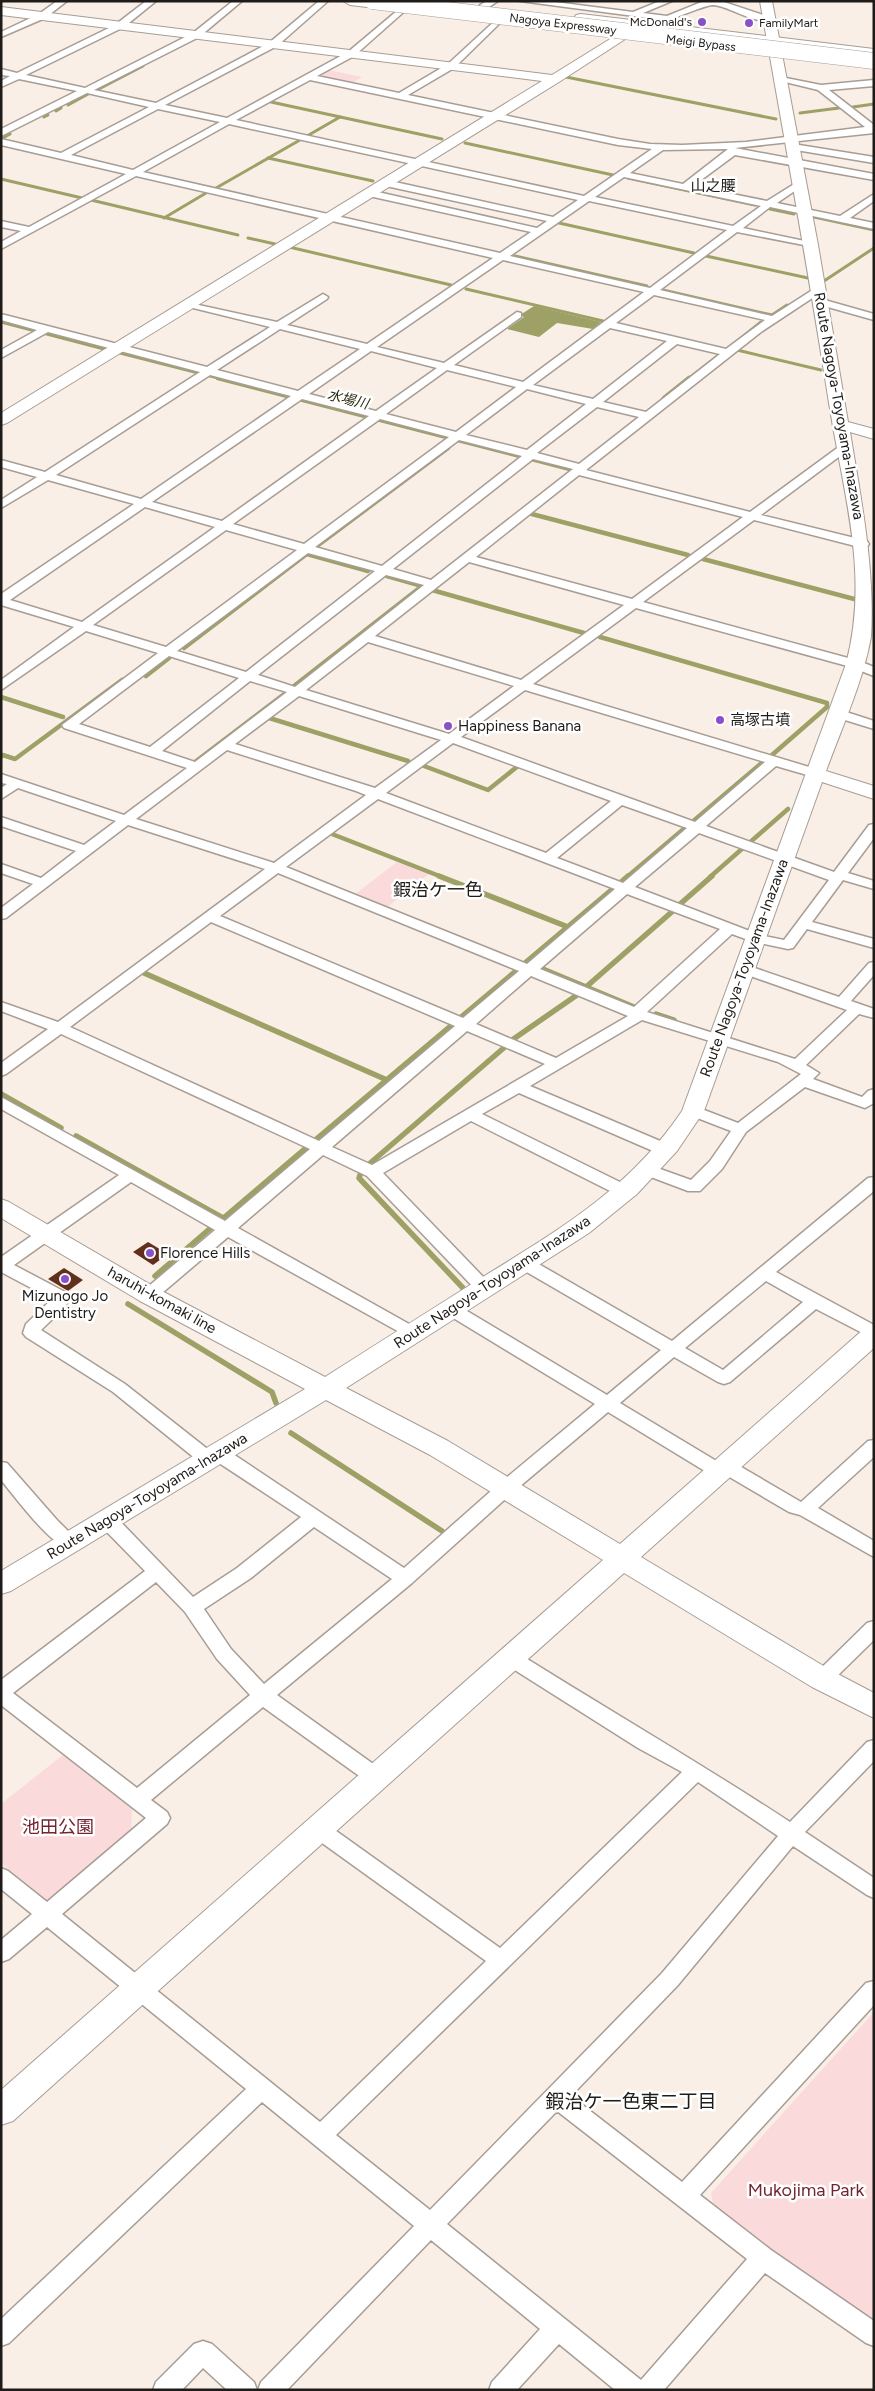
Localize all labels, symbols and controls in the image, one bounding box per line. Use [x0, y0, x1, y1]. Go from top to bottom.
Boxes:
street label: Nagoya Expressway [509, 10, 618, 38]
place label: McDonald's [630, 15, 692, 29]
marker: McDonald's [696, 16, 708, 28]
place label: FamilyMart [759, 16, 819, 30]
marker: FamilyMart [743, 17, 755, 29]
street label: Meigi Bypass [665, 32, 737, 54]
district label: 山之腰 [690, 177, 736, 195]
street label: Route Nagoya-Toyoyama-Inazawa [810, 291, 868, 521]
water label: 水場川 [325, 386, 372, 413]
place label: 高塚古墳 [730, 711, 790, 729]
marker: 高塚古墳 [714, 714, 726, 726]
place label: Happiness Banana [458, 717, 581, 735]
marker: Happiness Banana [442, 720, 454, 732]
street label: Route Nagoya-Toyoyama-Inazawa [696, 857, 792, 1079]
district label: 鍜治ケ一色 [393, 879, 483, 901]
street label: Route Nagoya-Toyoyama-Inazawa [390, 1212, 594, 1352]
place label: Florence Hills [160, 1244, 250, 1262]
marker: Florence Hills [144, 1247, 156, 1259]
street label: haruhi-komaki line [104, 1263, 220, 1337]
marker: Mizunogo Jo Dentistry [59, 1273, 71, 1285]
place label: Mizunogo Jo Dentistry [22, 1287, 109, 1322]
street label: Route Nagoya-Toyoyama-Inazawa [44, 1429, 250, 1563]
park label: 池田公園 [22, 1816, 94, 1838]
district label: 鍜治ケ一色東二丁目 [545, 2090, 717, 2113]
park label: Mukojima Park [748, 2179, 864, 2201]

